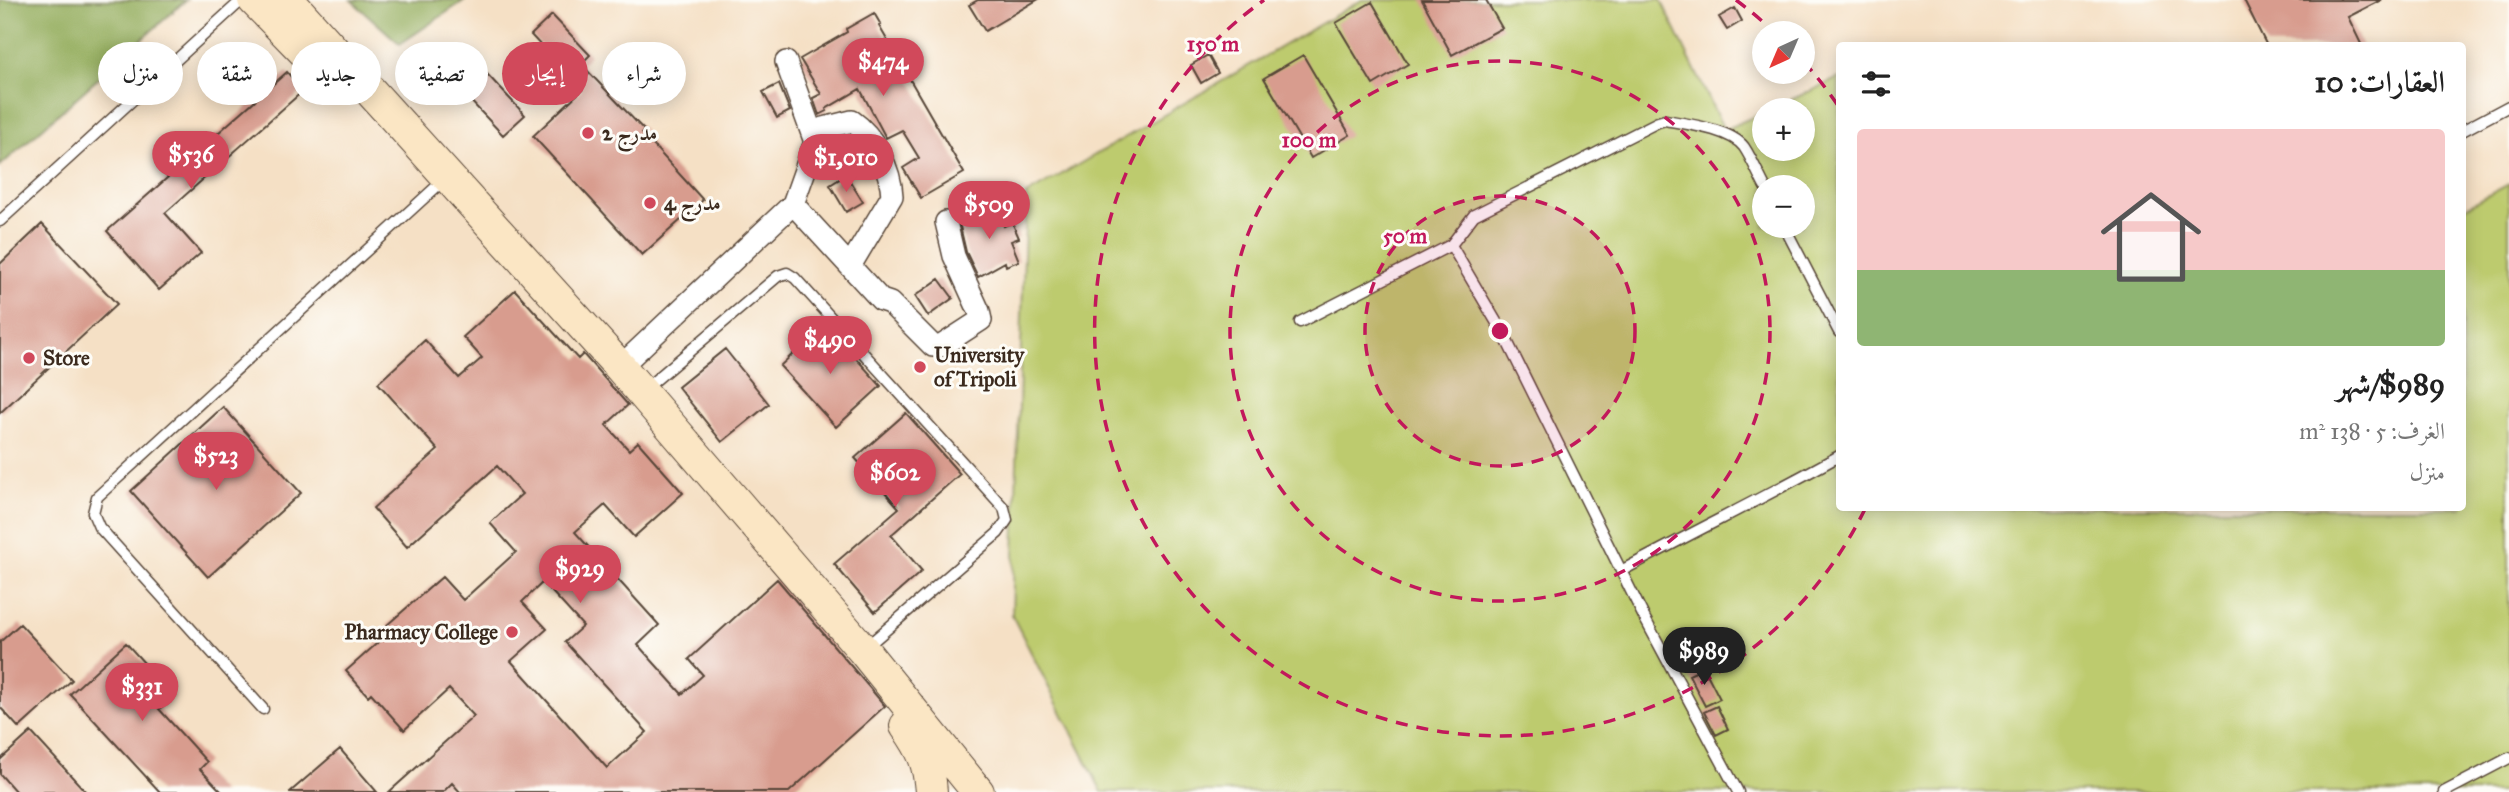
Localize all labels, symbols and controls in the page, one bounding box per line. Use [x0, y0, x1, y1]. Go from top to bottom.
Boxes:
north arrow [1752, 21, 1815, 84]
map controls [1752, 21, 1815, 238]
text: 150 m [1187, 31, 1239, 57]
pin: $474 [842, 38, 924, 98]
chip: منزل [98, 42, 183, 105]
chip: شقة [197, 42, 277, 105]
chip: جديد [291, 42, 381, 105]
chip: تصفية [395, 42, 488, 105]
chip: إيجار [502, 42, 588, 105]
chip: شراء [602, 42, 686, 105]
text: $474 [858, 47, 908, 75]
text: العقارات: 10 [2315, 64, 2445, 100]
icon: filters [1857, 65, 1895, 103]
button: + [1752, 98, 1815, 161]
place label: مدرج 2 [602, 120, 657, 152]
marker: مدرج 2 [580, 125, 596, 141]
text: 100 m [1282, 127, 1337, 153]
pin: $536 [150, 132, 232, 191]
pin: $1,010 [789, 134, 903, 194]
text: $536 [168, 140, 214, 168]
text: $1,010 [814, 143, 878, 171]
icon: home [2088, 174, 2214, 300]
button: − [1752, 175, 1815, 238]
pin: $509 [948, 182, 1030, 241]
place label: مدرج 4 [664, 190, 721, 222]
text: $509 [964, 190, 1014, 218]
marker: مدرج 4 [642, 195, 658, 211]
text: 50 m [1383, 223, 1427, 249]
pin: $490 [789, 316, 871, 376]
centre of rings [1488, 319, 1512, 343]
text: $490 [804, 325, 856, 353]
place label: University of Tripoli [934, 342, 1025, 392]
place label: Store [43, 345, 90, 371]
marker: Store [21, 350, 37, 366]
marker: University of Tripoli [912, 359, 928, 375]
text: $989/شهر [2336, 366, 2445, 402]
text: الغرف: 5 · 138 m² [2299, 417, 2445, 445]
pin: $523 [175, 433, 257, 492]
text: $523 [193, 441, 239, 469]
pin: $602 [854, 449, 936, 509]
text: $602 [870, 458, 920, 486]
text: منزل [2410, 458, 2445, 486]
pin: $929 [539, 546, 621, 605]
text: $929 [555, 554, 605, 582]
place label: Pharmacy College [344, 619, 498, 645]
marker: Pharmacy College [504, 624, 520, 640]
pin: $989 [1663, 628, 1745, 687]
text: $989 [1679, 636, 1729, 664]
pin: $331 [101, 664, 183, 723]
text: $331 [121, 672, 163, 700]

